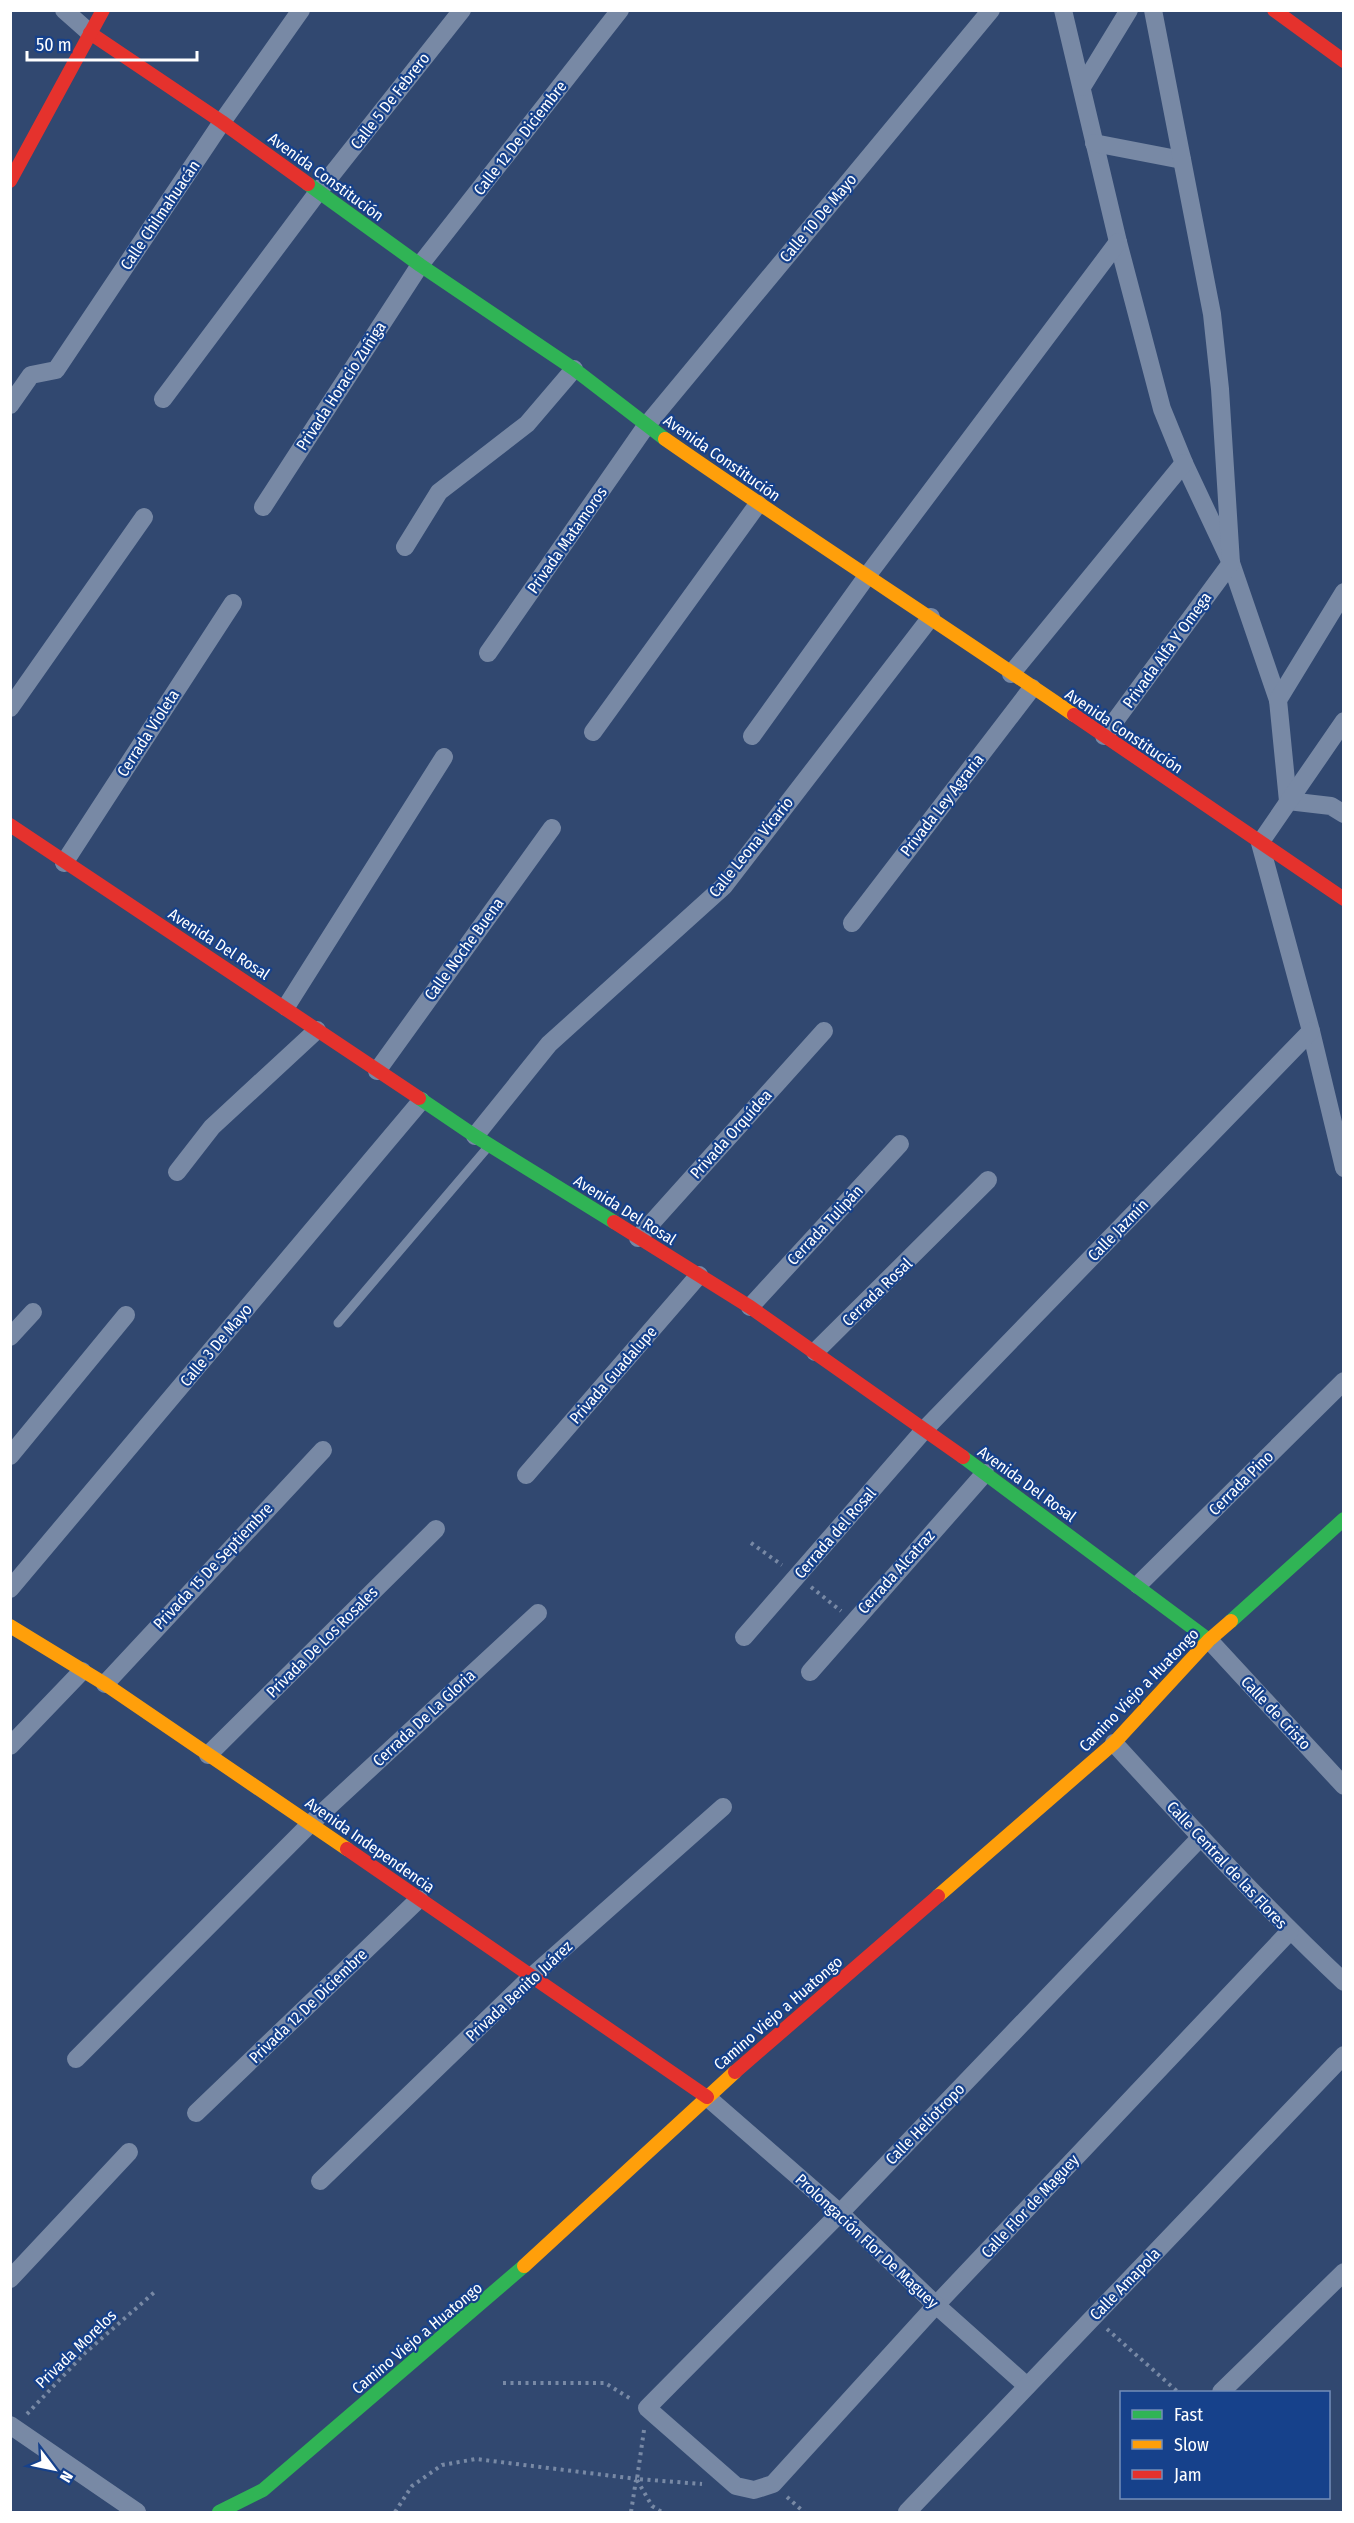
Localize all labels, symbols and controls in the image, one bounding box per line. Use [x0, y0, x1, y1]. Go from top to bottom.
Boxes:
scale bar [27, 24, 196, 62]
text: 50 m [36, 34, 72, 56]
street label: Calle 5 De Febrero [346, 49, 434, 153]
street label: Calle 12 De Diciembre [470, 77, 571, 199]
street label: Avenida Constitución [265, 129, 387, 225]
street label: Calle Chilmahuacán [116, 157, 204, 273]
street label: Calle 10 De Mayo [776, 170, 860, 266]
street label: Privada Horacio Zuñiga [292, 318, 390, 454]
street label: Avenida Constitución [660, 411, 784, 505]
street label: Privada Matamoros [523, 483, 611, 597]
street label: Privada Alfa Y Omega [1119, 588, 1215, 712]
street label: Avenida Constitución [1061, 685, 1187, 777]
street label: Cerrada Violeta [113, 686, 183, 780]
street label: Privada Ley Agraria [896, 750, 988, 860]
street label: Calle Leona Vicario [705, 793, 797, 901]
street label: Calle Noche Buena [420, 894, 508, 1004]
street label: Avenida Del Rosal [165, 904, 273, 984]
street label: Privada Orquídea [686, 1086, 776, 1182]
street label: Avenida Del Rosal [570, 1171, 680, 1249]
street label: Cerrada Tulipán [783, 1181, 867, 1269]
street label: Calle Jazmín [1084, 1195, 1152, 1265]
street label: Cerrada Rosal [838, 1254, 916, 1330]
street label: Calle 3 De Mayo [176, 1300, 256, 1390]
street label: Privada Guadalupe [565, 1322, 661, 1428]
street label: Avenida Del Rosal [974, 1442, 1080, 1526]
street label: Cerrada Pino [1205, 1447, 1277, 1519]
street label: Cerrada del Rosal [790, 1484, 880, 1582]
street label: Privada 15 De Septiembre [149, 1499, 277, 1633]
street label: Cerrada Alcatraz [853, 1526, 939, 1618]
street label: Privada De Los Rosales [262, 1582, 382, 1702]
street label: Camino Viejo a Huatongo [1075, 1624, 1203, 1756]
street label: Cerrada De La Gloria [369, 1666, 479, 1770]
street label: Calle de Cristo [1237, 1672, 1315, 1754]
street label: Avenida Independencia [302, 1793, 438, 1897]
street label: Calle Central de las Flores [1163, 1797, 1291, 1933]
street label: Privada Benito Juárez [462, 1937, 576, 2045]
street label: Privada 12 De Diciembre [245, 1945, 371, 2067]
street label: Camino Viejo a Huatongo [710, 1952, 846, 2074]
street label: Calle Heliotropo [881, 2079, 969, 2169]
street label: Calle Flor de Maguey [977, 2150, 1083, 2262]
street label: Prolongación Flor De Maguey [792, 2170, 943, 2313]
street label: Calle Amapola [1086, 2244, 1164, 2324]
street label: Camino Viejo a Huatongo [348, 2278, 486, 2398]
street label: Privada Morelos [32, 2306, 120, 2392]
legend [1120, 2391, 1330, 2499]
text: Fast [1174, 2404, 1203, 2426]
text: Slow [1174, 2434, 1209, 2456]
north arrow [24, 2439, 84, 2499]
text: Jam [1174, 2464, 1202, 2486]
text: N [56, 2468, 77, 2486]

